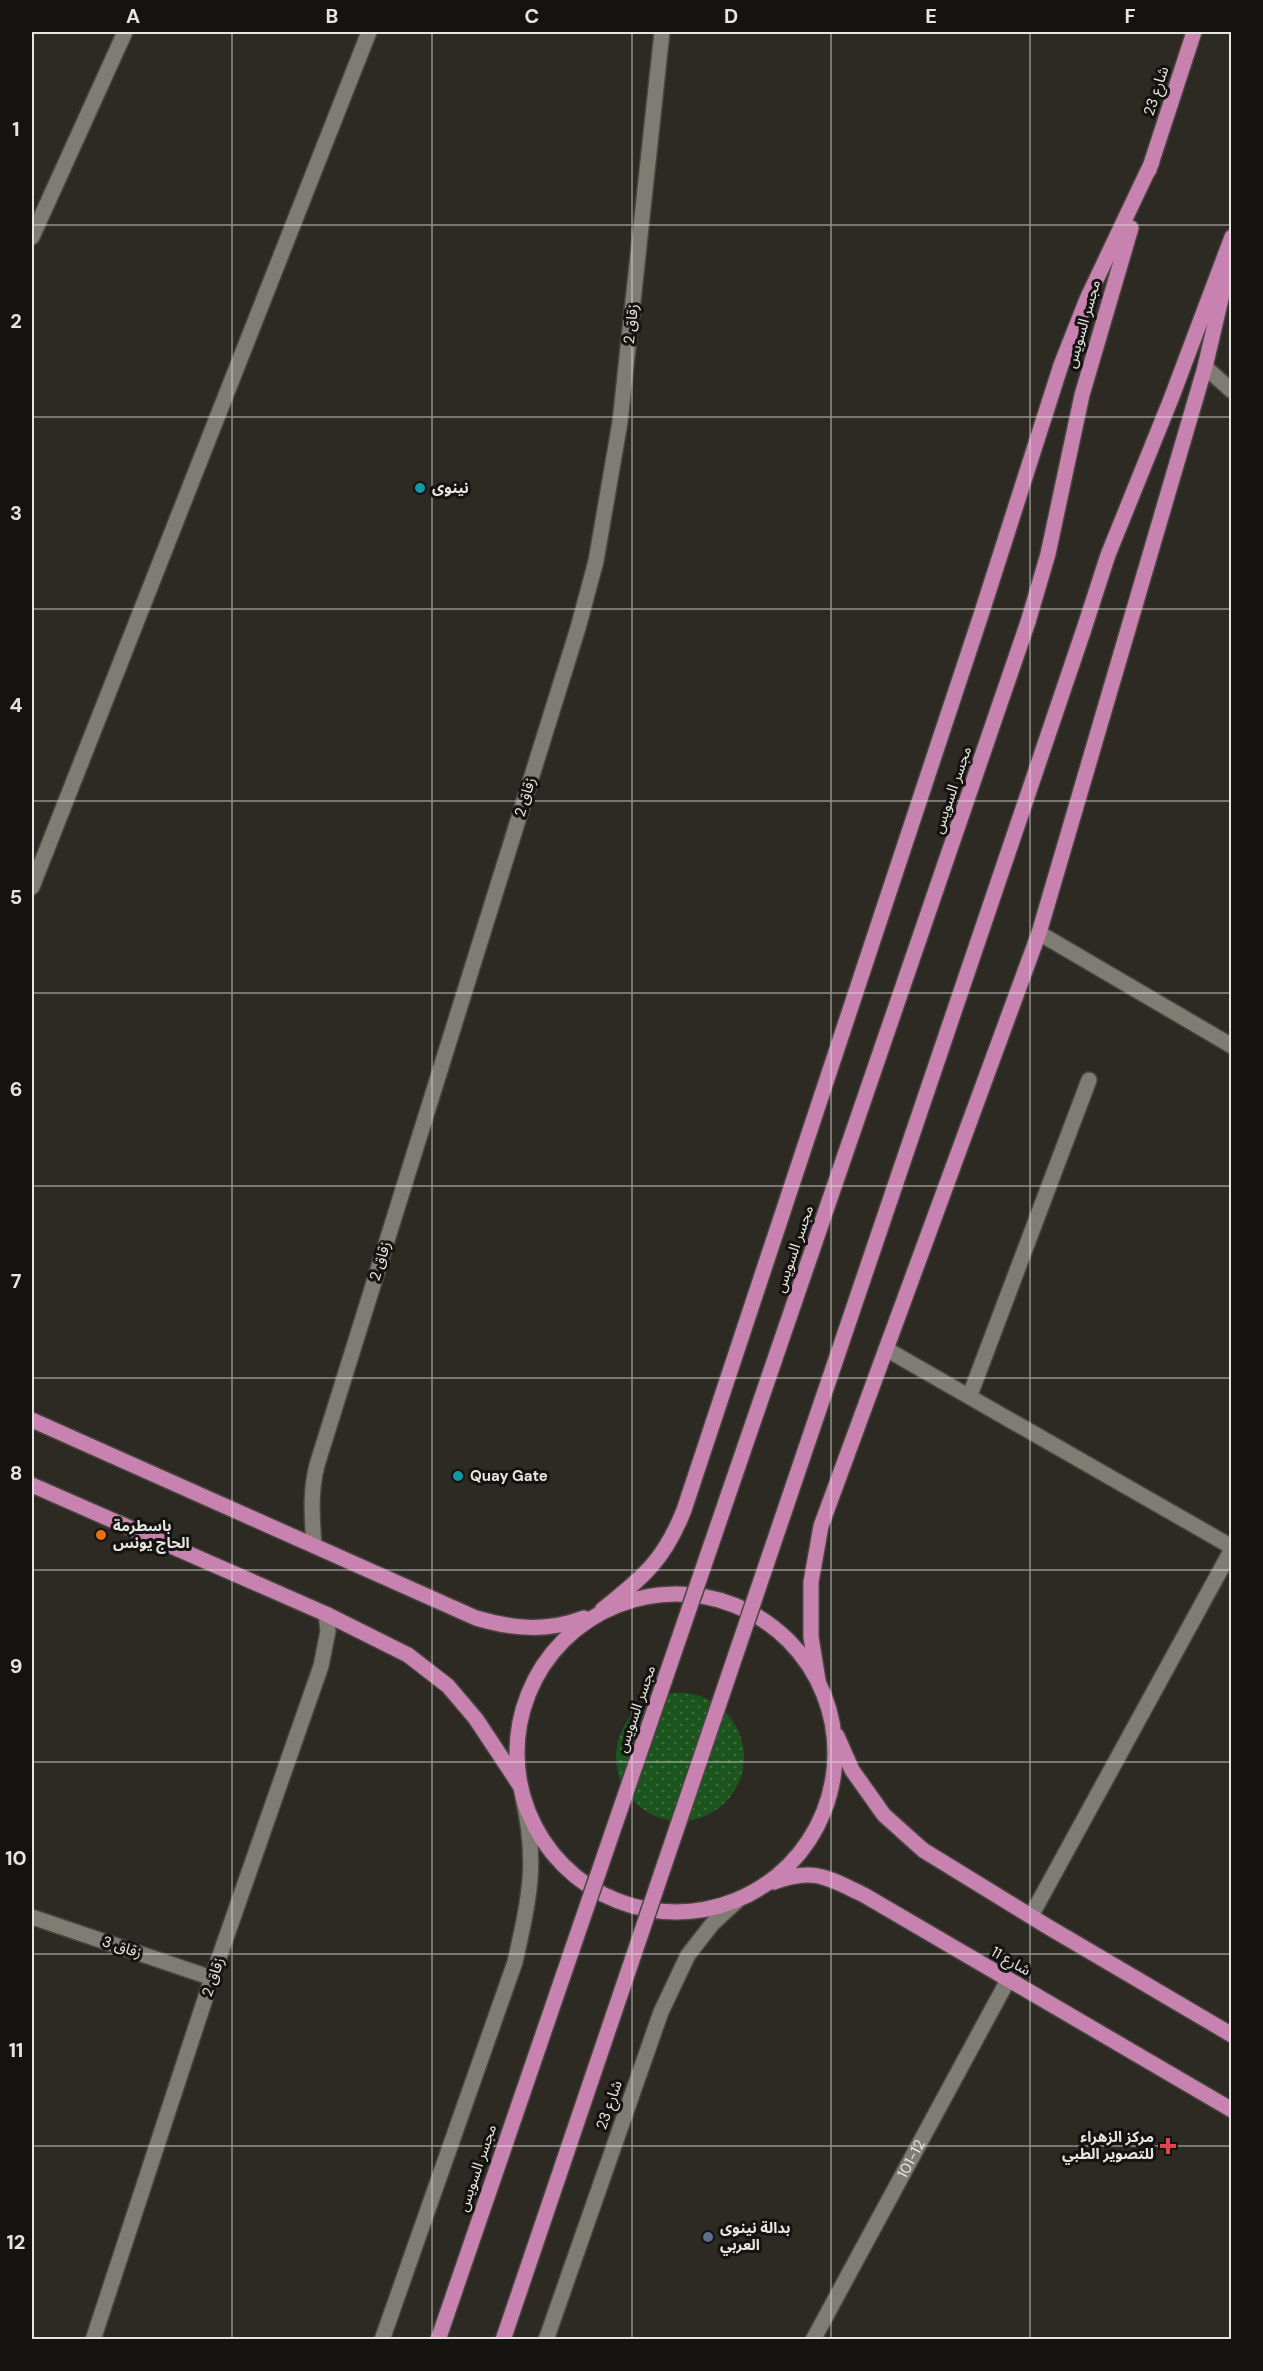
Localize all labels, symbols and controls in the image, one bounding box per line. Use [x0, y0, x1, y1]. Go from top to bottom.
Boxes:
text: A [126, 3, 140, 29]
text: B [326, 3, 338, 29]
text: C [525, 3, 539, 29]
text: D [724, 3, 738, 29]
text: E [925, 3, 937, 29]
text: F [1124, 3, 1136, 29]
street label: شارع 23 [1139, 64, 1175, 119]
text: 1 [12, 116, 20, 142]
street label: مجسر السويس [1061, 278, 1105, 370]
street label: زقاق 2 [619, 303, 643, 345]
text: 2 [10, 308, 22, 334]
place label: نينوى [432, 478, 469, 498]
marker: نينوى [413, 481, 427, 495]
text: 3 [10, 500, 22, 526]
text: 4 [10, 692, 23, 718]
street label: مجسر السويس [928, 744, 976, 836]
street label: زقاق 2 [510, 775, 540, 819]
text: 5 [10, 884, 22, 910]
text: 6 [10, 1076, 22, 1102]
street label: مجسر السويس [770, 1203, 818, 1295]
street label: زقاق 2 [365, 1239, 395, 1283]
text: 7 [11, 1268, 22, 1294]
text: 8 [10, 1460, 22, 1486]
place label: Quay Gate [470, 1466, 548, 1486]
marker: Quay Gate [451, 1469, 465, 1483]
place label: باسطرمة الحاج يونس [113, 1516, 190, 1554]
marker: باسطرمة الحاج يونس [94, 1528, 108, 1542]
text: 9 [10, 1653, 22, 1679]
street label: مجسر السويس [612, 1663, 660, 1755]
text: 10 [5, 1845, 27, 1871]
street label: زقاق 3 [100, 1931, 144, 1963]
street label: شارع 11 [987, 1942, 1035, 1982]
street label: زقاق 2 [197, 1955, 229, 1999]
text: 11 [9, 2037, 23, 2063]
street label: شارع 23 [591, 2078, 629, 2133]
street label: مجسر السويس [453, 2122, 501, 2214]
place label: مركز الزهراء للتصوير الطبي [1062, 2127, 1154, 2165]
street label: 101-12 [893, 2136, 930, 2182]
marker: مركز الزهراء للتصوير الطبي [1159, 2137, 1177, 2155]
place label: بدالة نينوى العربي [720, 2218, 791, 2256]
text: 12 [7, 2229, 25, 2255]
marker: بدالة نينوى العربي [701, 2230, 715, 2244]

